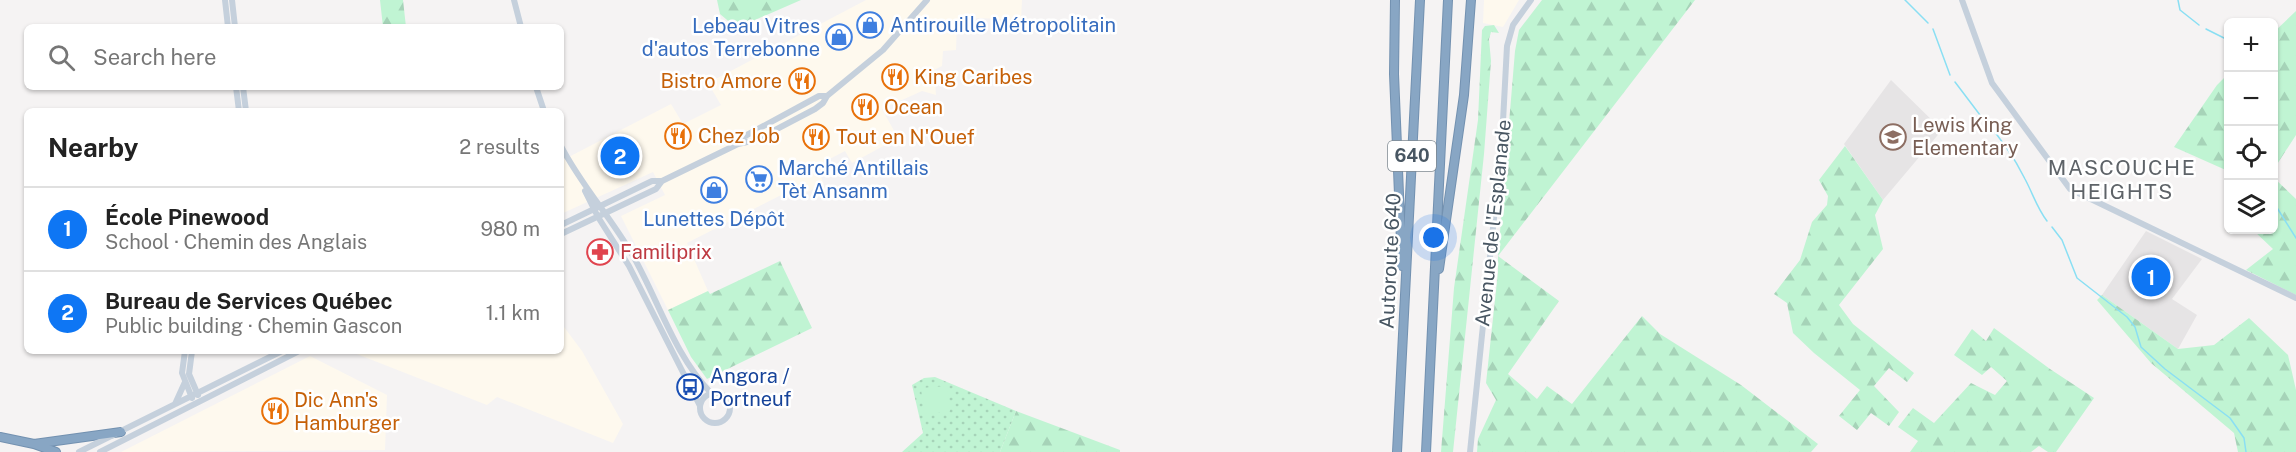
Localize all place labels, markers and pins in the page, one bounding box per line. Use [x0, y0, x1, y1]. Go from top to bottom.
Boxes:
shop icon: Antirouille Métropolitain [855, 10, 885, 40]
place label: Antirouille Métropolitain [890, 13, 1116, 37]
place label: Lebeau Vitres d'autos Terrebonne [642, 14, 820, 61]
shop icon: Lebeau Vitres d'autos Terrebonne [824, 22, 854, 52]
restaurant icon: King Caribes [880, 62, 910, 92]
place label: King Caribes [914, 65, 1032, 89]
restaurant icon: Bistro Amore [787, 66, 817, 96]
place label: Bistro Amore [660, 69, 782, 93]
restaurant icon: Ocean [850, 92, 880, 122]
place label: Ocean [884, 95, 943, 119]
place label: Lewis King Elementary [1912, 113, 2019, 160]
restaurant icon: Chez Job [663, 121, 693, 151]
restaurant icon: Tout en N'Ouef [801, 122, 831, 152]
school or university icon: Lewis King Elementary [1878, 122, 1908, 152]
place label: Chez Job [698, 124, 780, 148]
place label: Tout en N'Ouef [836, 125, 975, 149]
pin: 2 [600, 134, 640, 178]
place label: Marché Antillais Tèt Ansanm [778, 156, 929, 203]
supermarket icon: Marché Antillais Tèt Ansanm [744, 164, 774, 194]
shop icon: Lunettes Dépôt [699, 175, 729, 205]
place label: Lunettes Dépôt [643, 207, 785, 231]
pharmacy icon: Familiprix [585, 237, 615, 267]
place label: Familiprix [620, 240, 712, 264]
pin: 1 [2132, 254, 2170, 300]
place label: Angora / Portneuf [710, 364, 792, 411]
bus stop icon: Angora / Portneuf [675, 372, 705, 402]
place label: Dic Ann's Hamburger [294, 388, 400, 435]
restaurant icon: Dic Ann's Hamburger [260, 396, 290, 426]

